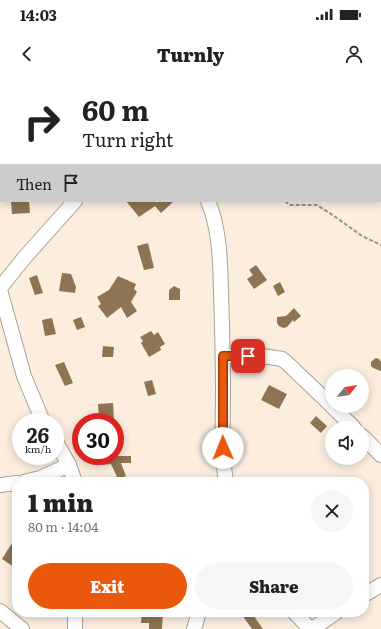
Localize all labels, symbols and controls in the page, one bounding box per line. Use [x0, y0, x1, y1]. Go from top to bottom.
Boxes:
text: 14:03 [20, 3, 57, 26]
text: Turnly [157, 41, 224, 68]
icon: back [16, 43, 38, 65]
icon: person [343, 43, 365, 65]
text: 60 m [82, 88, 149, 130]
icon: right [16, 96, 68, 148]
text: Turn right [82, 126, 173, 153]
text: Then [16, 172, 52, 195]
icon: arrive [60, 172, 82, 194]
pin [231, 339, 265, 373]
icon: arrive [237, 345, 259, 367]
north arrow [325, 369, 369, 413]
map controls [325, 369, 369, 465]
speed limit sign: 30 [72, 413, 124, 465]
text: 26 [27, 419, 49, 449]
button: sound [325, 421, 369, 465]
position arrow [202, 427, 244, 469]
text: km/h [25, 441, 51, 456]
text: 1 min [28, 484, 93, 519]
button: close [311, 490, 353, 532]
text: 80 m · 14:04 [28, 517, 98, 536]
button: Exit [28, 563, 187, 609]
button: Share [195, 563, 353, 609]

